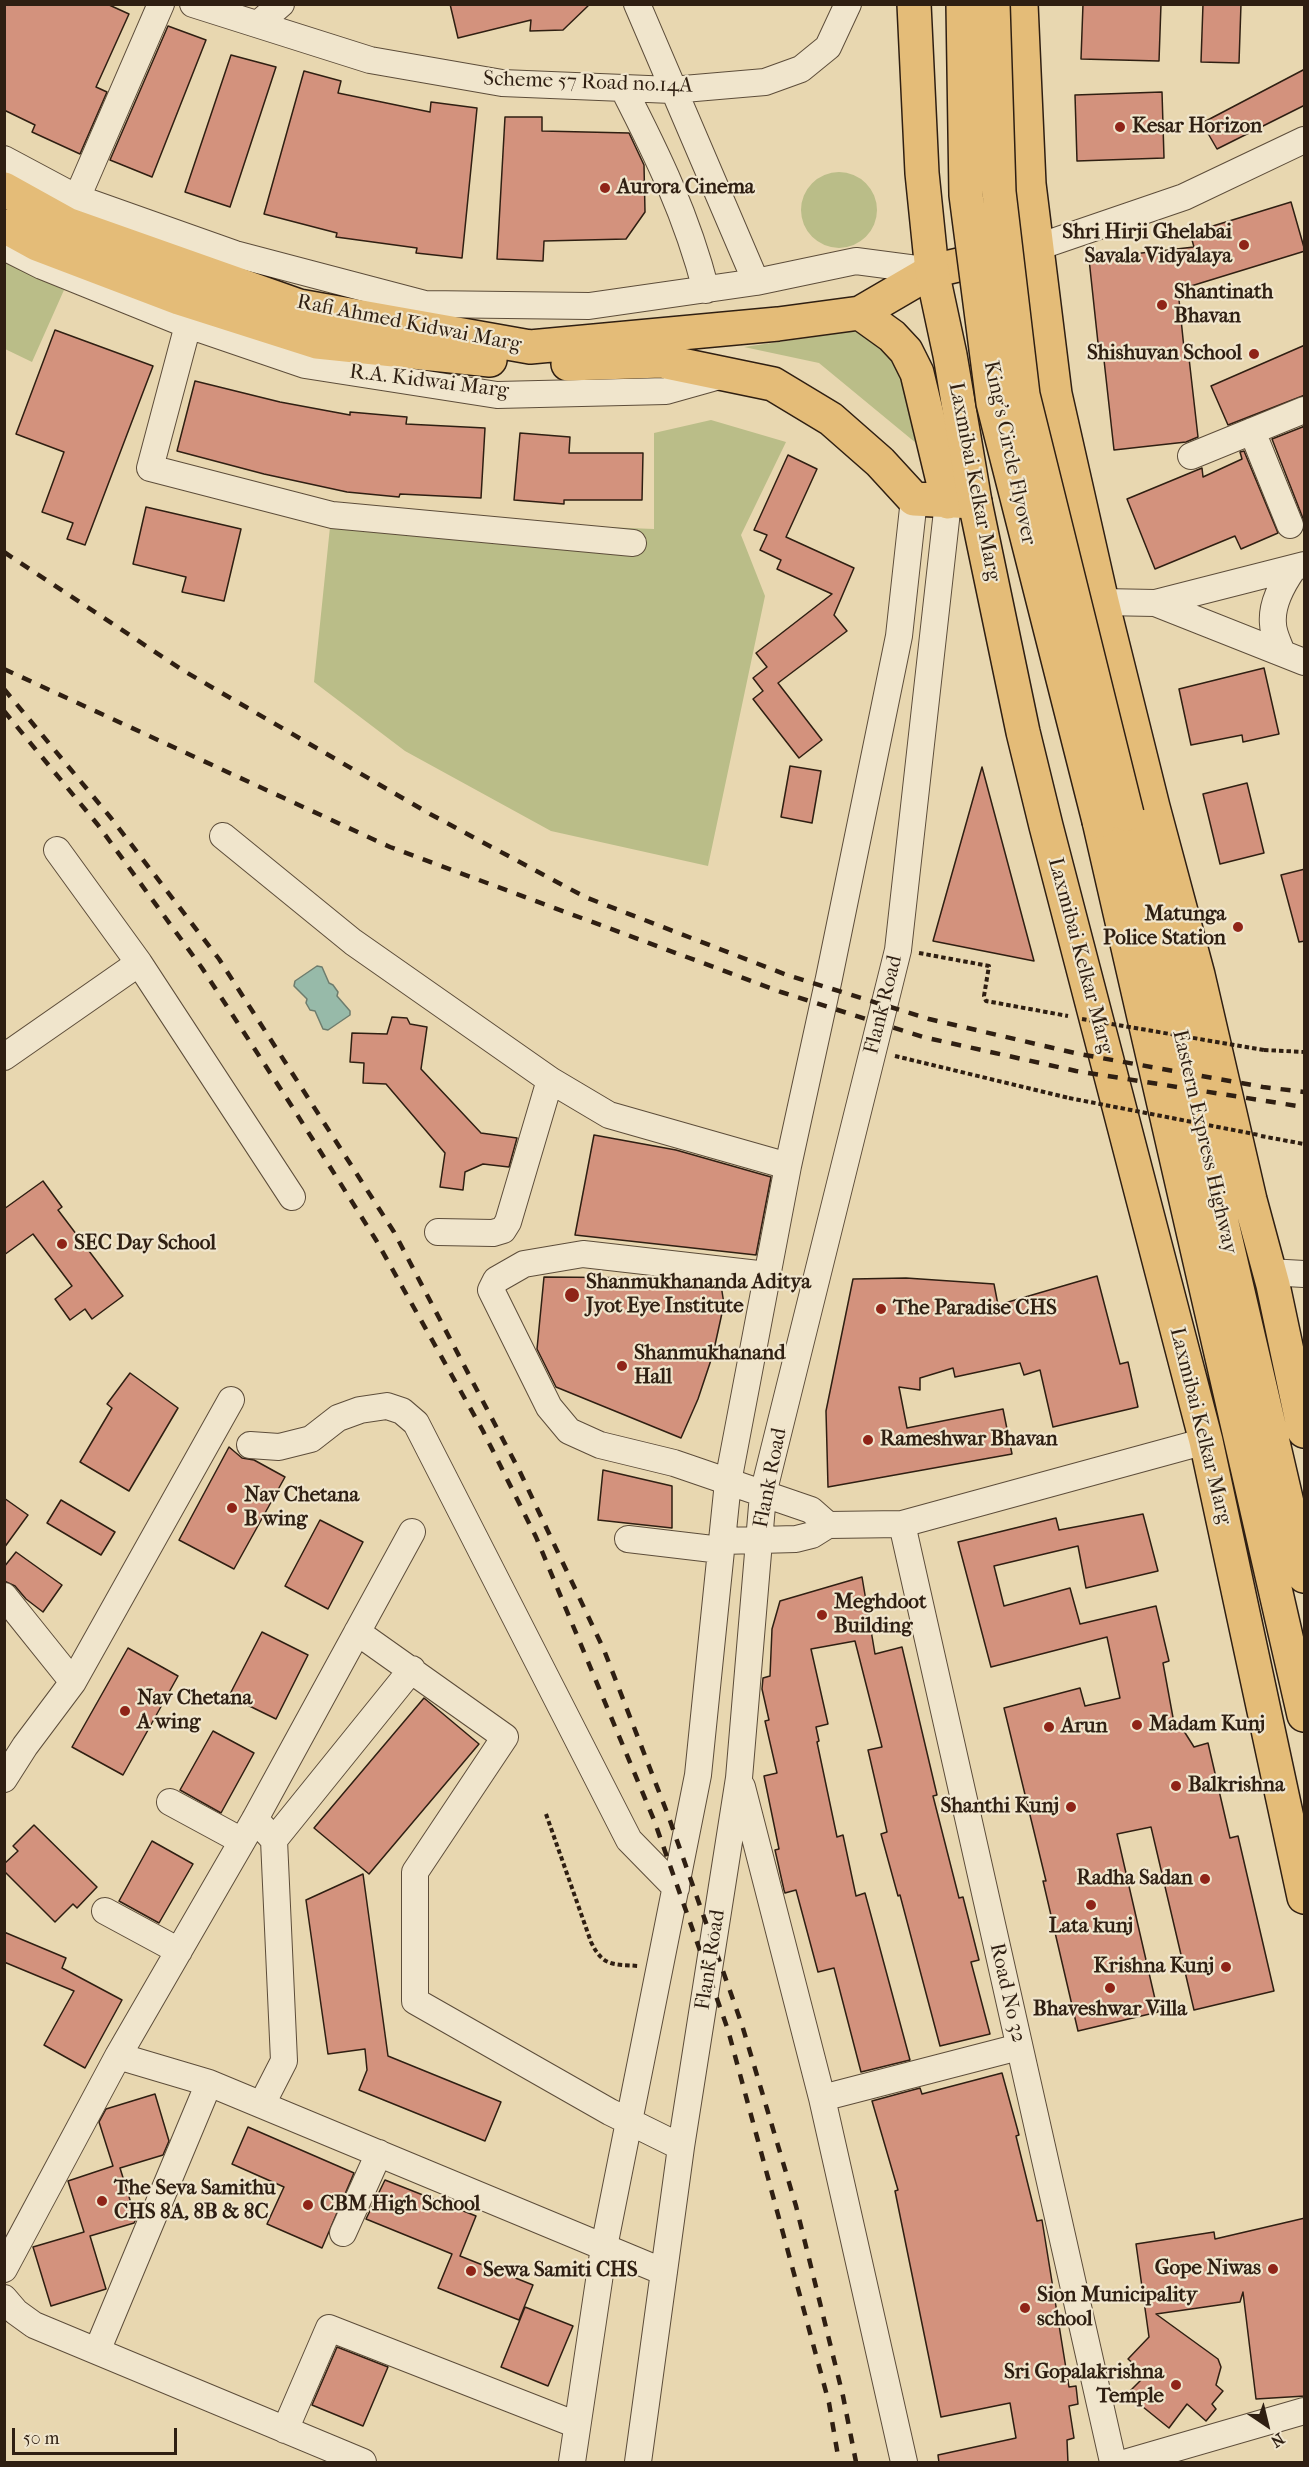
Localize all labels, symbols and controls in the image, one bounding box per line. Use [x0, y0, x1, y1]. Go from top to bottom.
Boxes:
street label: Scheme 57 Road no.14A [483, 67, 693, 99]
place label: Kesar Horizon [1132, 114, 1262, 140]
marker: Kesar Horizon [1113, 120, 1127, 134]
place label: Aurora Cinema [617, 175, 755, 201]
marker: Aurora Cinema [598, 181, 612, 195]
place label: Shri Hirji Ghelabai Savala Vidyalaya [1062, 220, 1232, 270]
marker: Shri Hirji Ghelabai Savala Vidyalaya [1237, 238, 1251, 252]
place label: Shantinath Bhavan [1174, 280, 1273, 330]
street label: Rafi Ahmed Kidwai Marg [295, 290, 523, 358]
marker: Shantinath Bhavan [1155, 298, 1169, 312]
place label: Shishuvan School [1087, 341, 1242, 367]
marker: Shishuvan School [1247, 347, 1261, 361]
street label: King's Circle Flyover [977, 359, 1041, 547]
street label: R.A. Kidwai Marg [348, 360, 510, 404]
street label: Laxmibai Kelkar Marg [942, 380, 1006, 584]
street label: Laxmibai Kelkar Marg [1042, 855, 1118, 1057]
place label: Matunga Police Station [1103, 902, 1226, 952]
marker: Matunga Police Station [1231, 920, 1245, 934]
street label: Flank Road [860, 953, 908, 1057]
street label: Eastern Express Highway [1166, 1027, 1242, 1257]
place label: SEC Day School [74, 1231, 216, 1257]
marker: SEC Day School [55, 1237, 69, 1251]
place label: Shanmukhananda Aditya Jyot Eye Institute [586, 1270, 811, 1320]
marker: Shanmukhananda Aditya Jyot Eye Institute [563, 1286, 581, 1304]
place label: The Paradise CHS [893, 1296, 1057, 1322]
marker: The Paradise CHS [874, 1302, 888, 1316]
street label: Laxmibai Kelkar Marg [1163, 1325, 1237, 1527]
place label: Shanmukhanand Hall [634, 1341, 785, 1391]
marker: Shanmukhanand Hall [615, 1359, 629, 1373]
street label: Flank Road [749, 1426, 793, 1530]
place label: Rameshwar Bhavan [880, 1427, 1058, 1453]
marker: Rameshwar Bhavan [861, 1433, 875, 1447]
place label: Nav Chetana B wing [244, 1483, 359, 1533]
marker: Nav Chetana B wing [225, 1501, 239, 1515]
place label: Meghdoot Building [834, 1590, 926, 1640]
marker: Meghdoot Building [815, 1608, 829, 1622]
place label: Nav Chetana A wing [137, 1686, 252, 1736]
marker: Nav Chetana A wing [118, 1704, 132, 1718]
place label: Madam Kunj [1149, 1712, 1265, 1738]
place label: Arun [1061, 1714, 1108, 1740]
marker: Madam Kunj [1130, 1718, 1144, 1732]
marker: Arun [1042, 1720, 1056, 1734]
place label: Balkrishna [1188, 1773, 1285, 1799]
marker: Balkrishna [1169, 1779, 1183, 1793]
place label: Shanthi Kunj [940, 1794, 1059, 1820]
marker: Shanthi Kunj [1064, 1800, 1078, 1814]
place label: Radha Sadan [1076, 1866, 1193, 1892]
marker: Radha Sadan [1198, 1872, 1212, 1886]
marker: Lata kunj [1084, 1898, 1098, 1912]
street label: Flank Road [691, 1908, 731, 2012]
place label: Lata kunj [1049, 1914, 1133, 1940]
street label: Road No 32 [983, 1941, 1031, 2045]
place label: Krishna Kunj [1094, 1954, 1214, 1980]
marker: Krishna Kunj [1219, 1960, 1233, 1974]
marker: Bhaveshwar Villa [1103, 1981, 1117, 1995]
place label: Bhaveshwar Villa [1033, 1997, 1187, 2023]
place label: The Seva Samithu CHS 8A, 8B & 8C [114, 2176, 276, 2226]
place label: CBM High School [320, 2192, 480, 2218]
marker: The Seva Samithu CHS 8A, 8B & 8C [95, 2194, 109, 2208]
marker: CBM High School [301, 2198, 315, 2212]
place label: Gope Niwas [1155, 2256, 1261, 2282]
place label: Sewa Samiti CHS [483, 2258, 638, 2284]
marker: Gope Niwas [1266, 2262, 1280, 2276]
marker: Sewa Samiti CHS [464, 2264, 478, 2278]
place label: Sion Municipality school [1037, 2283, 1197, 2333]
marker: Sion Municipality school [1018, 2301, 1032, 2315]
place label: Sri Gopalakrishna Temple [1004, 2360, 1164, 2410]
marker: Sri Gopalakrishna Temple [1169, 2378, 1183, 2392]
north arrow [1237, 2395, 1297, 2455]
scale bar [15, 2416, 180, 2454]
text: 50 m [23, 2428, 59, 2449]
text: N [1267, 2429, 1288, 2451]

